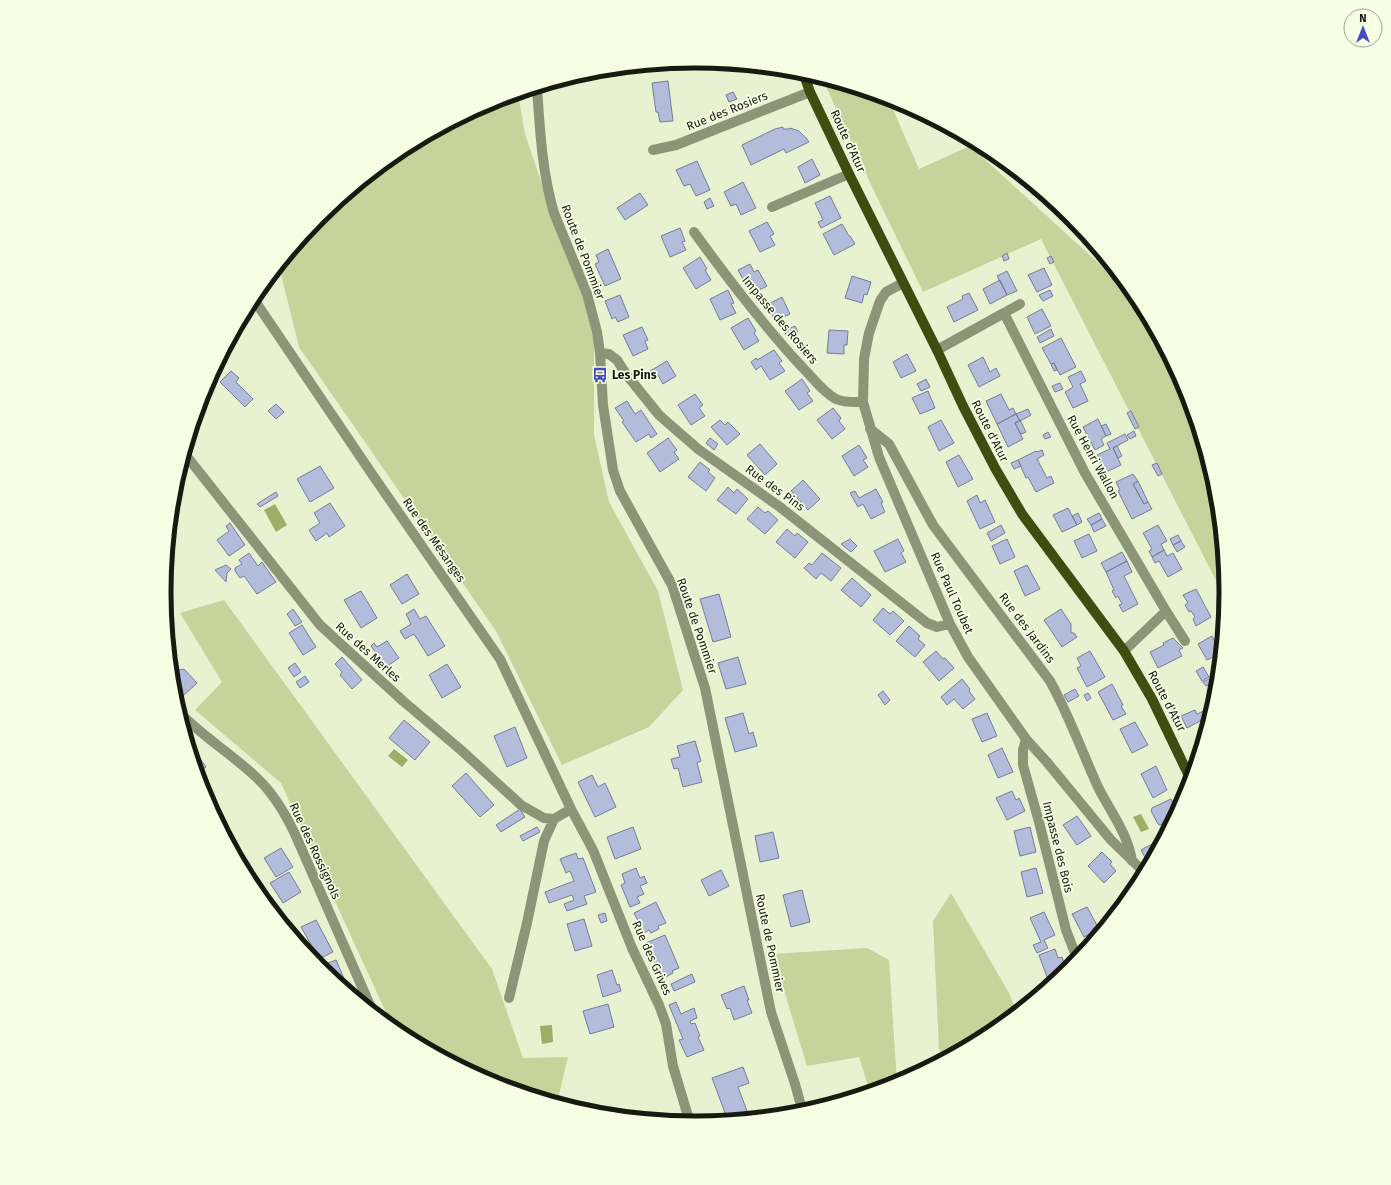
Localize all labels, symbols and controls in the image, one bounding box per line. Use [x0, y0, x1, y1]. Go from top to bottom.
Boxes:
north arrow [1343, 8, 1383, 48]
text: N [1359, 12, 1367, 25]
street label: Rue des Rosiers [684, 88, 770, 134]
street label: Route d'Atur [827, 108, 869, 175]
street label: Route de Pommier [558, 203, 608, 302]
street label: Impasse des Rosiers [739, 273, 821, 367]
bus stop icon: Les Pins [591, 366, 609, 384]
place label: Les Pins [612, 368, 657, 382]
street label: Route d'Atur [969, 398, 1012, 464]
street label: Rue Henri Wallon [1064, 413, 1122, 501]
street label: Rue des Pins [743, 462, 808, 514]
street label: Rue des Mésanges [400, 495, 469, 585]
street label: Rue Paul Toubet [928, 550, 977, 637]
street label: Route de Pommier [674, 576, 720, 676]
street label: Rue des Jardins [996, 590, 1058, 666]
street label: Rue des Merles [333, 619, 404, 685]
street label: Route d'Atur [1145, 668, 1189, 734]
street label: Impasse des Bois [1040, 800, 1076, 895]
street label: Rue des Rossignols [287, 801, 344, 902]
street label: Route de Pommier [753, 892, 787, 994]
street label: Rue des Grives [629, 919, 675, 998]

